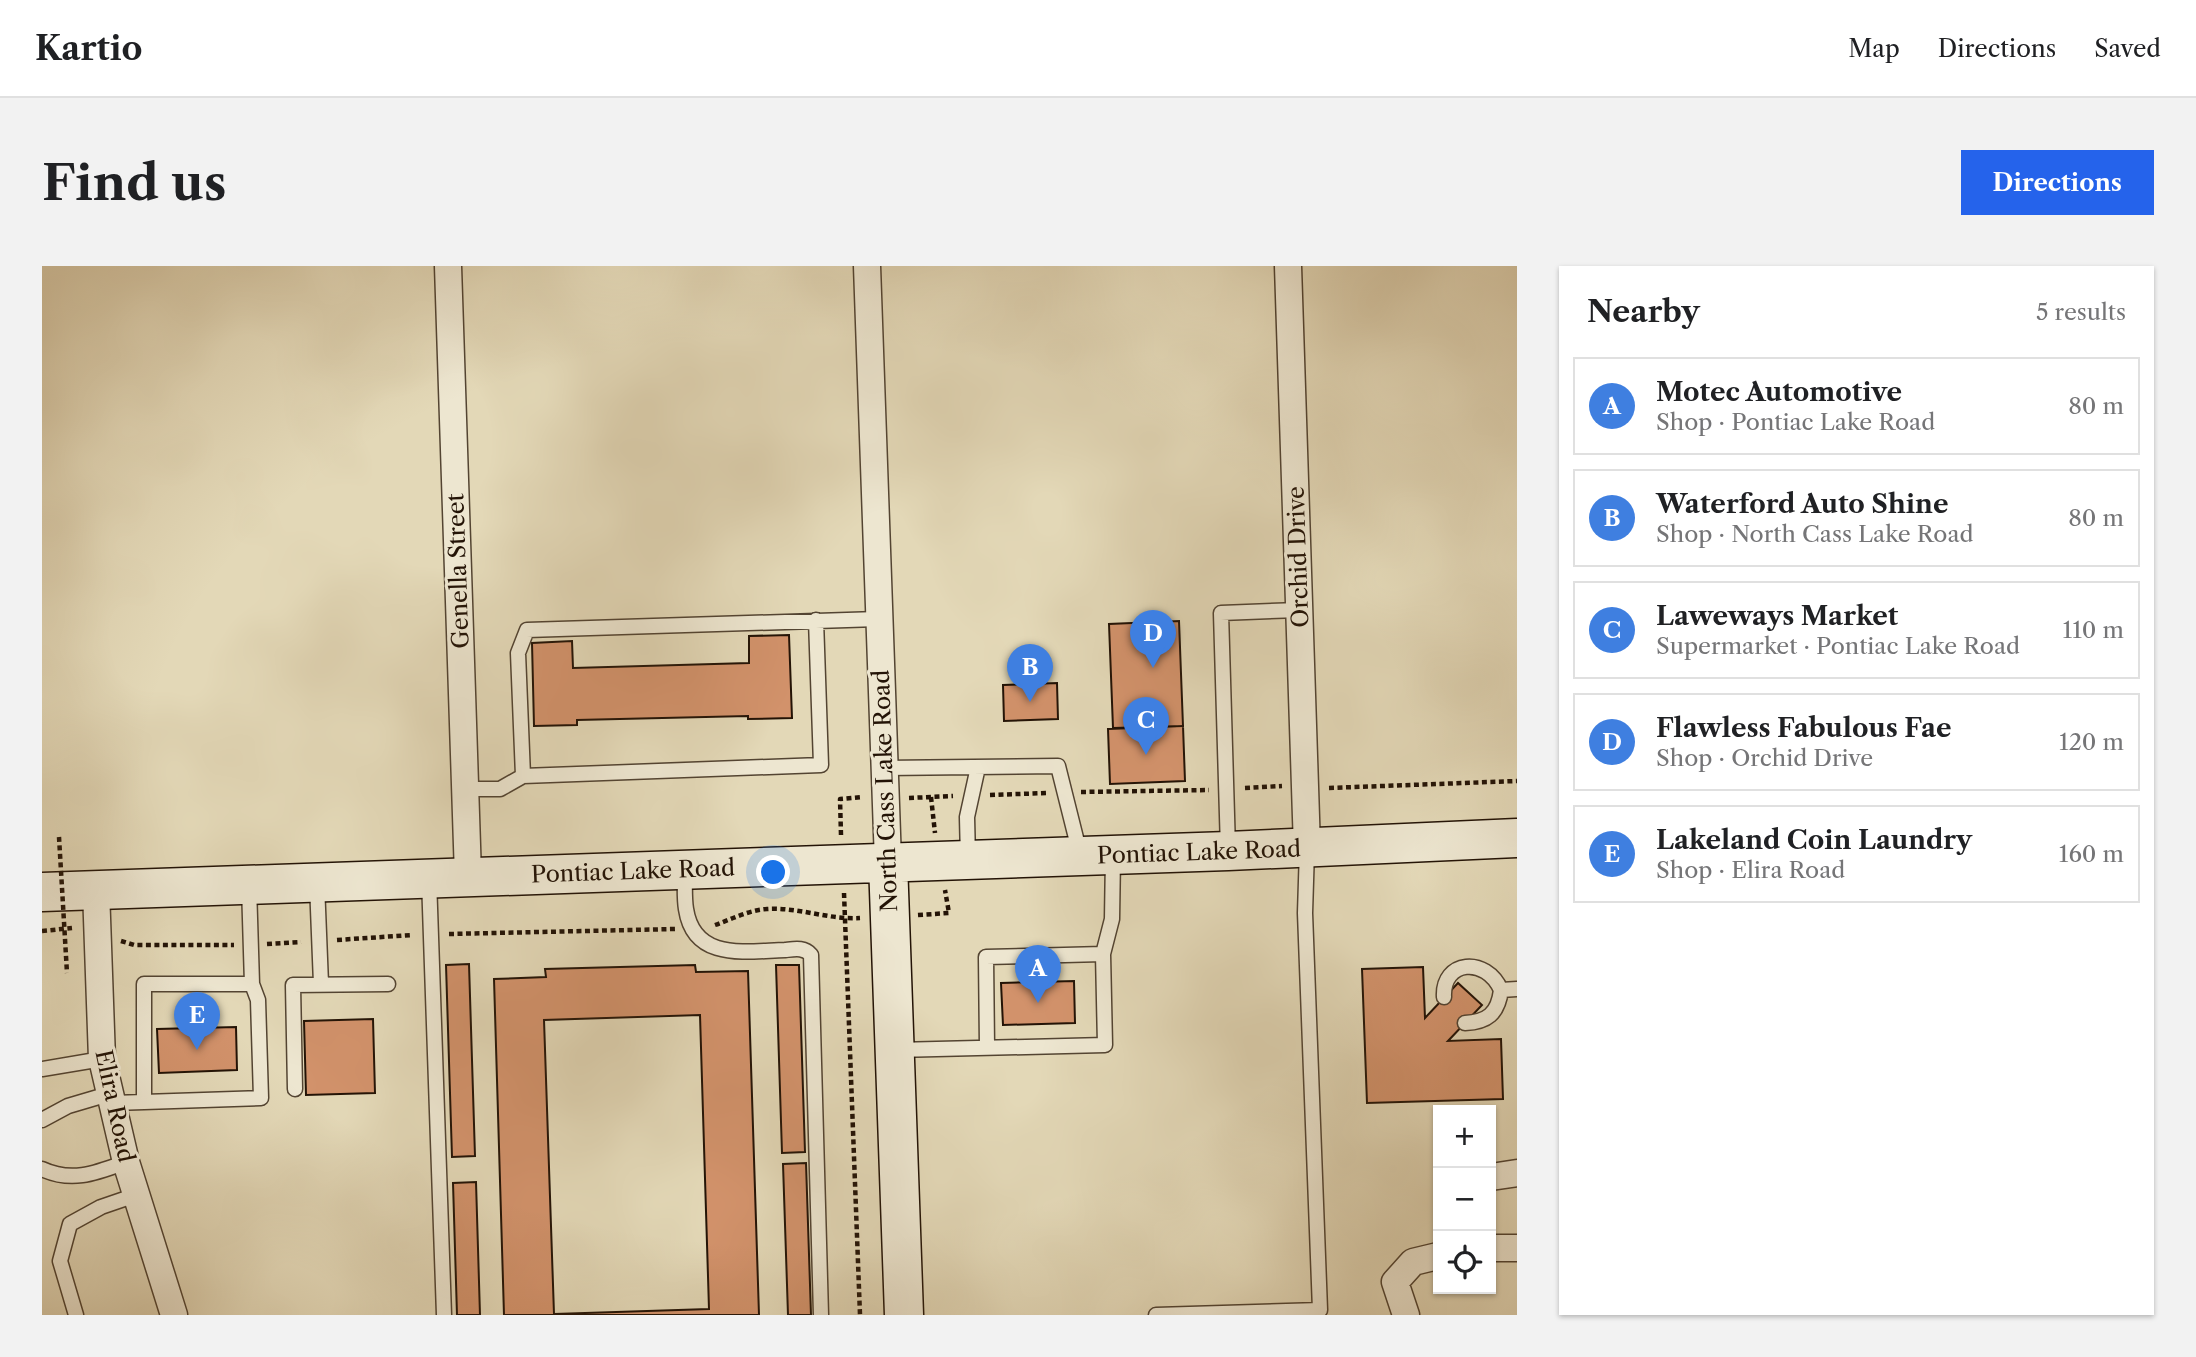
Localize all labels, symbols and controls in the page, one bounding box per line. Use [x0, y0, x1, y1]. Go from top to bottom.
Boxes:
text: Kartio [35, 28, 143, 69]
text: Map [1848, 34, 1900, 63]
text: Directions [1938, 34, 2056, 63]
text: Saved [2094, 34, 2161, 63]
button: Directions [1961, 150, 2154, 215]
text: Find us [42, 152, 226, 213]
text: Nearby [1587, 293, 1700, 330]
text: 5 results [2036, 298, 2126, 326]
text: Motec Automotive [1656, 376, 1902, 408]
text: A [1603, 392, 1621, 420]
text: 80 m [2068, 392, 2124, 420]
text: Shop · Pontiac Lake Road [1656, 408, 1935, 436]
street label: Orchid Drive [1282, 486, 1314, 628]
text: Waterford Auto Shine [1656, 488, 1948, 520]
street label: Genella Street [441, 493, 475, 649]
text: B [1603, 504, 1621, 532]
text: 80 m [2068, 504, 2124, 532]
text: Shop · North Cass Lake Road [1656, 520, 1974, 548]
text: Laweways Market [1656, 600, 1898, 632]
pin: D [1130, 610, 1176, 668]
text: C [1603, 616, 1621, 644]
text: 110 m [2063, 616, 2124, 644]
text: Supermarket · Pontiac Lake Road [1656, 632, 2020, 660]
pin: B [1007, 644, 1053, 702]
street label: North Cass Lake Road [867, 669, 903, 913]
pin: C [1123, 697, 1169, 755]
text: Flawless Fabulous Fae [1656, 712, 1951, 744]
text: D [1602, 728, 1622, 756]
text: 120 m [2059, 728, 2124, 756]
text: Shop · Orchid Drive [1656, 744, 1873, 772]
text: Lakeland Coin Laundry [1656, 824, 1972, 856]
street label: Pontiac Lake Road [1097, 834, 1301, 870]
text: E [1604, 840, 1620, 868]
text: 160 m [2059, 840, 2124, 868]
street label: Pontiac Lake Road [531, 853, 735, 889]
your location [756, 855, 790, 889]
text: Shop · Elira Road [1656, 856, 1845, 884]
pin: A [1015, 945, 1061, 1003]
pin: E [174, 992, 220, 1050]
street label: Elira Road [89, 1047, 141, 1165]
map controls [1433, 1105, 1496, 1294]
button: + [1433, 1105, 1496, 1168]
button: − [1433, 1168, 1496, 1231]
button: locate [1433, 1231, 1496, 1294]

